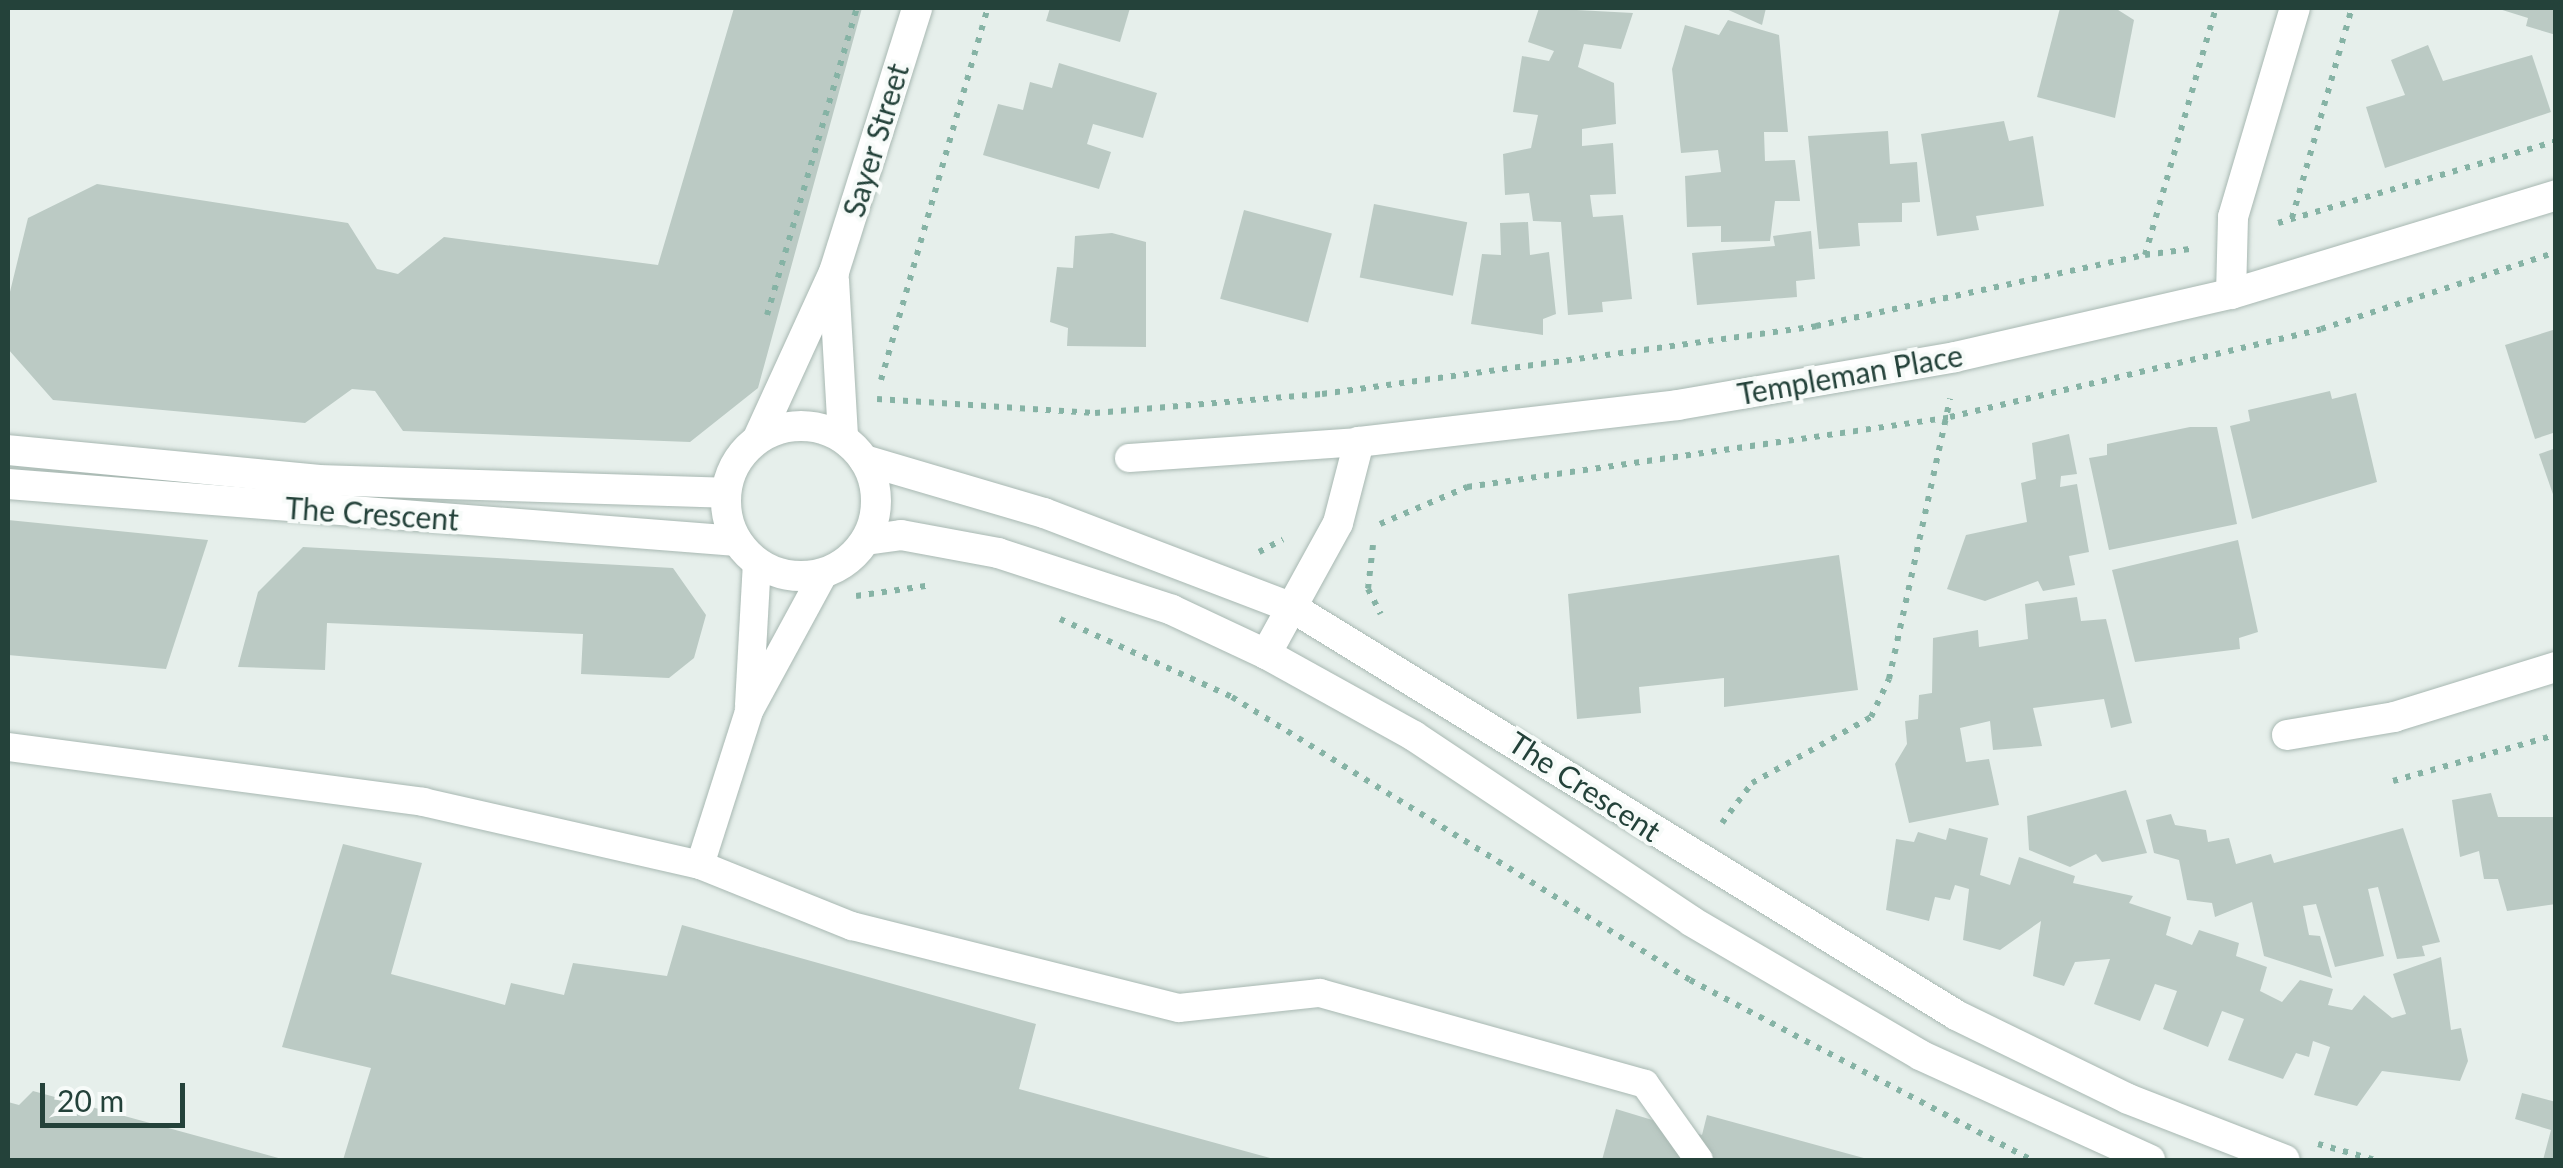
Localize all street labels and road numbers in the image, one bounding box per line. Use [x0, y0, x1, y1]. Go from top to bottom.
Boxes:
street label: Sayer Street [835, 59, 915, 221]
street label: Templeman Place [1735, 336, 1965, 412]
street label: The Crescent [284, 489, 460, 537]
street label: The Crescent [1502, 724, 1668, 848]

